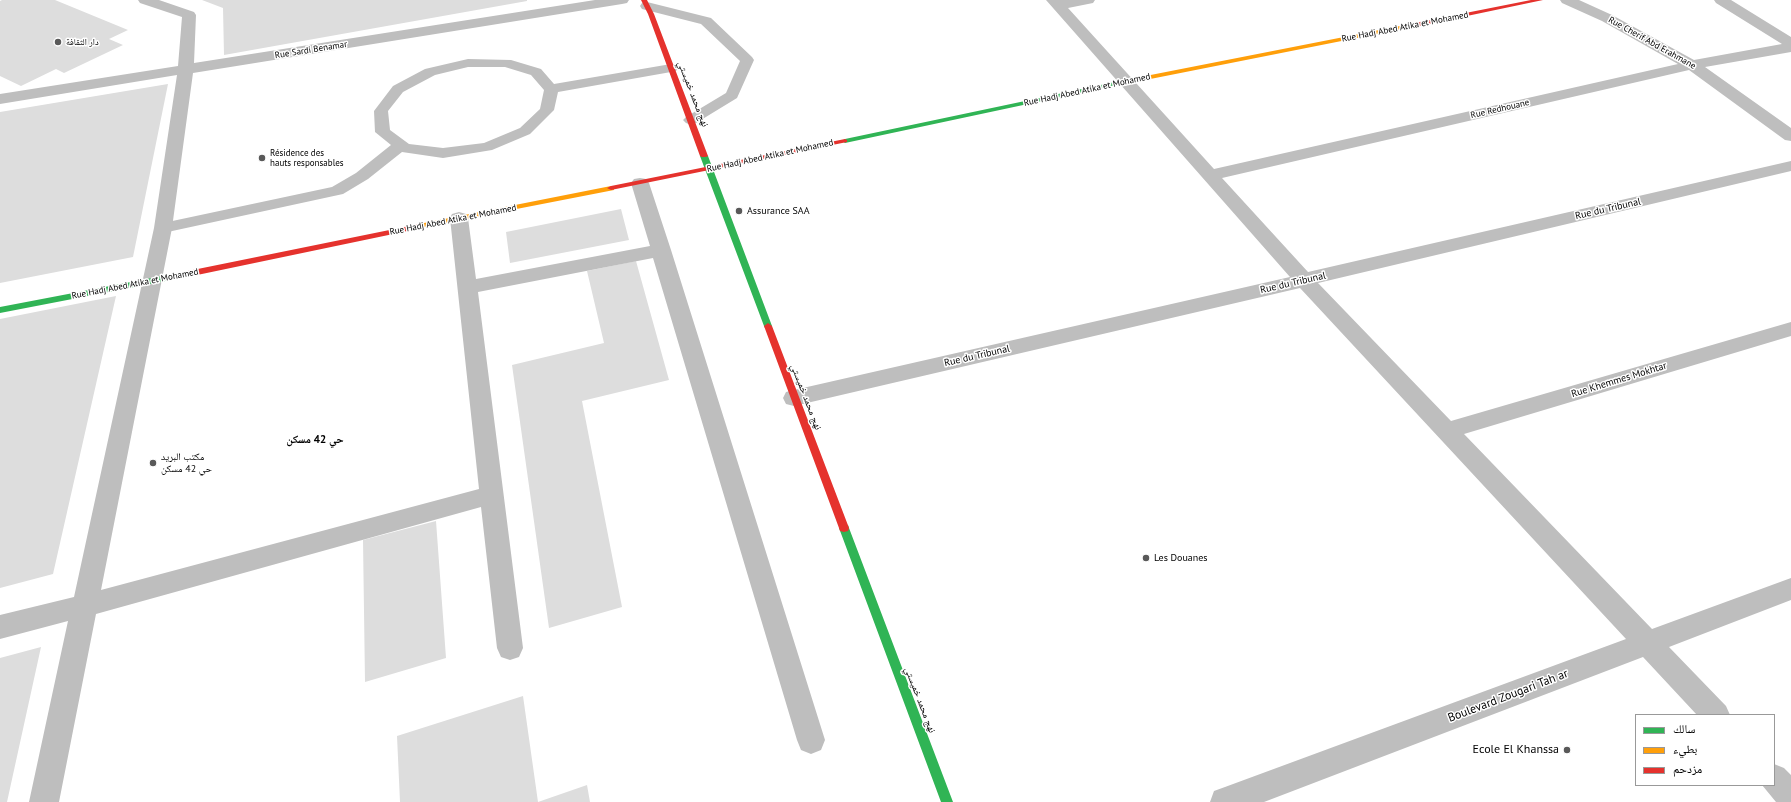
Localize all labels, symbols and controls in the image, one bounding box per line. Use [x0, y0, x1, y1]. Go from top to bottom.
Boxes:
street label: Rue Hadj Abed Atika et Mohamed [1341, 9, 1469, 45]
street label: Rue Cherif Abd Erahmane [1606, 14, 1698, 72]
marker: دار الثقافة [53, 37, 63, 47]
place label: دار الثقافة [66, 37, 99, 47]
street label: Rue Sardi Benamar [274, 39, 348, 61]
street label: نهج محمد خميستي [675, 59, 711, 129]
street label: Rue Hadj Abed Atika et Mohamed [1023, 71, 1151, 109]
street label: Rue Redhouane [1470, 97, 1530, 121]
street label: Rue Hadj Abed Atika et Mohamed [706, 137, 834, 175]
place label: Résidence des hauts responsables [270, 148, 344, 169]
marker: Résidence des hauts responsables [257, 153, 267, 163]
street label: Rue du Tribunal [1574, 196, 1642, 222]
street label: Rue Hadj Abed Atika et Mohamed [389, 202, 517, 238]
place label: Assurance SAA [747, 205, 810, 217]
marker: Assurance SAA [734, 206, 744, 216]
street label: Rue Hadj Abed Atika et Mohamed [71, 266, 199, 302]
street label: Rue du Tribunal [1259, 270, 1327, 296]
street label: Rue du Tribunal [943, 343, 1011, 369]
street label: Rue Khemmes Mokhtar [1570, 360, 1668, 400]
street label: نهج محمد خميستي [788, 362, 824, 432]
district label: حي 42 مسكن [286, 433, 344, 447]
place label: مكتب البريد حي 42 مسكن [161, 451, 212, 474]
marker: مكتب البريد حي 42 مسكن [148, 458, 158, 468]
place label: Les Douanes [1154, 552, 1208, 564]
marker: Les Douanes [1141, 553, 1151, 563]
street label: نهج محمد خميستي [902, 665, 938, 735]
street label: Boulevard Zougari Tah ar [1446, 666, 1570, 726]
legend [1635, 714, 1775, 786]
text: سالك [1673, 721, 1695, 736]
text: بطيء [1673, 741, 1697, 756]
place label: Ecole El Khanssa [1473, 743, 1559, 757]
marker: Ecole El Khanssa [1562, 745, 1572, 755]
text: مزدحم [1673, 761, 1702, 776]

